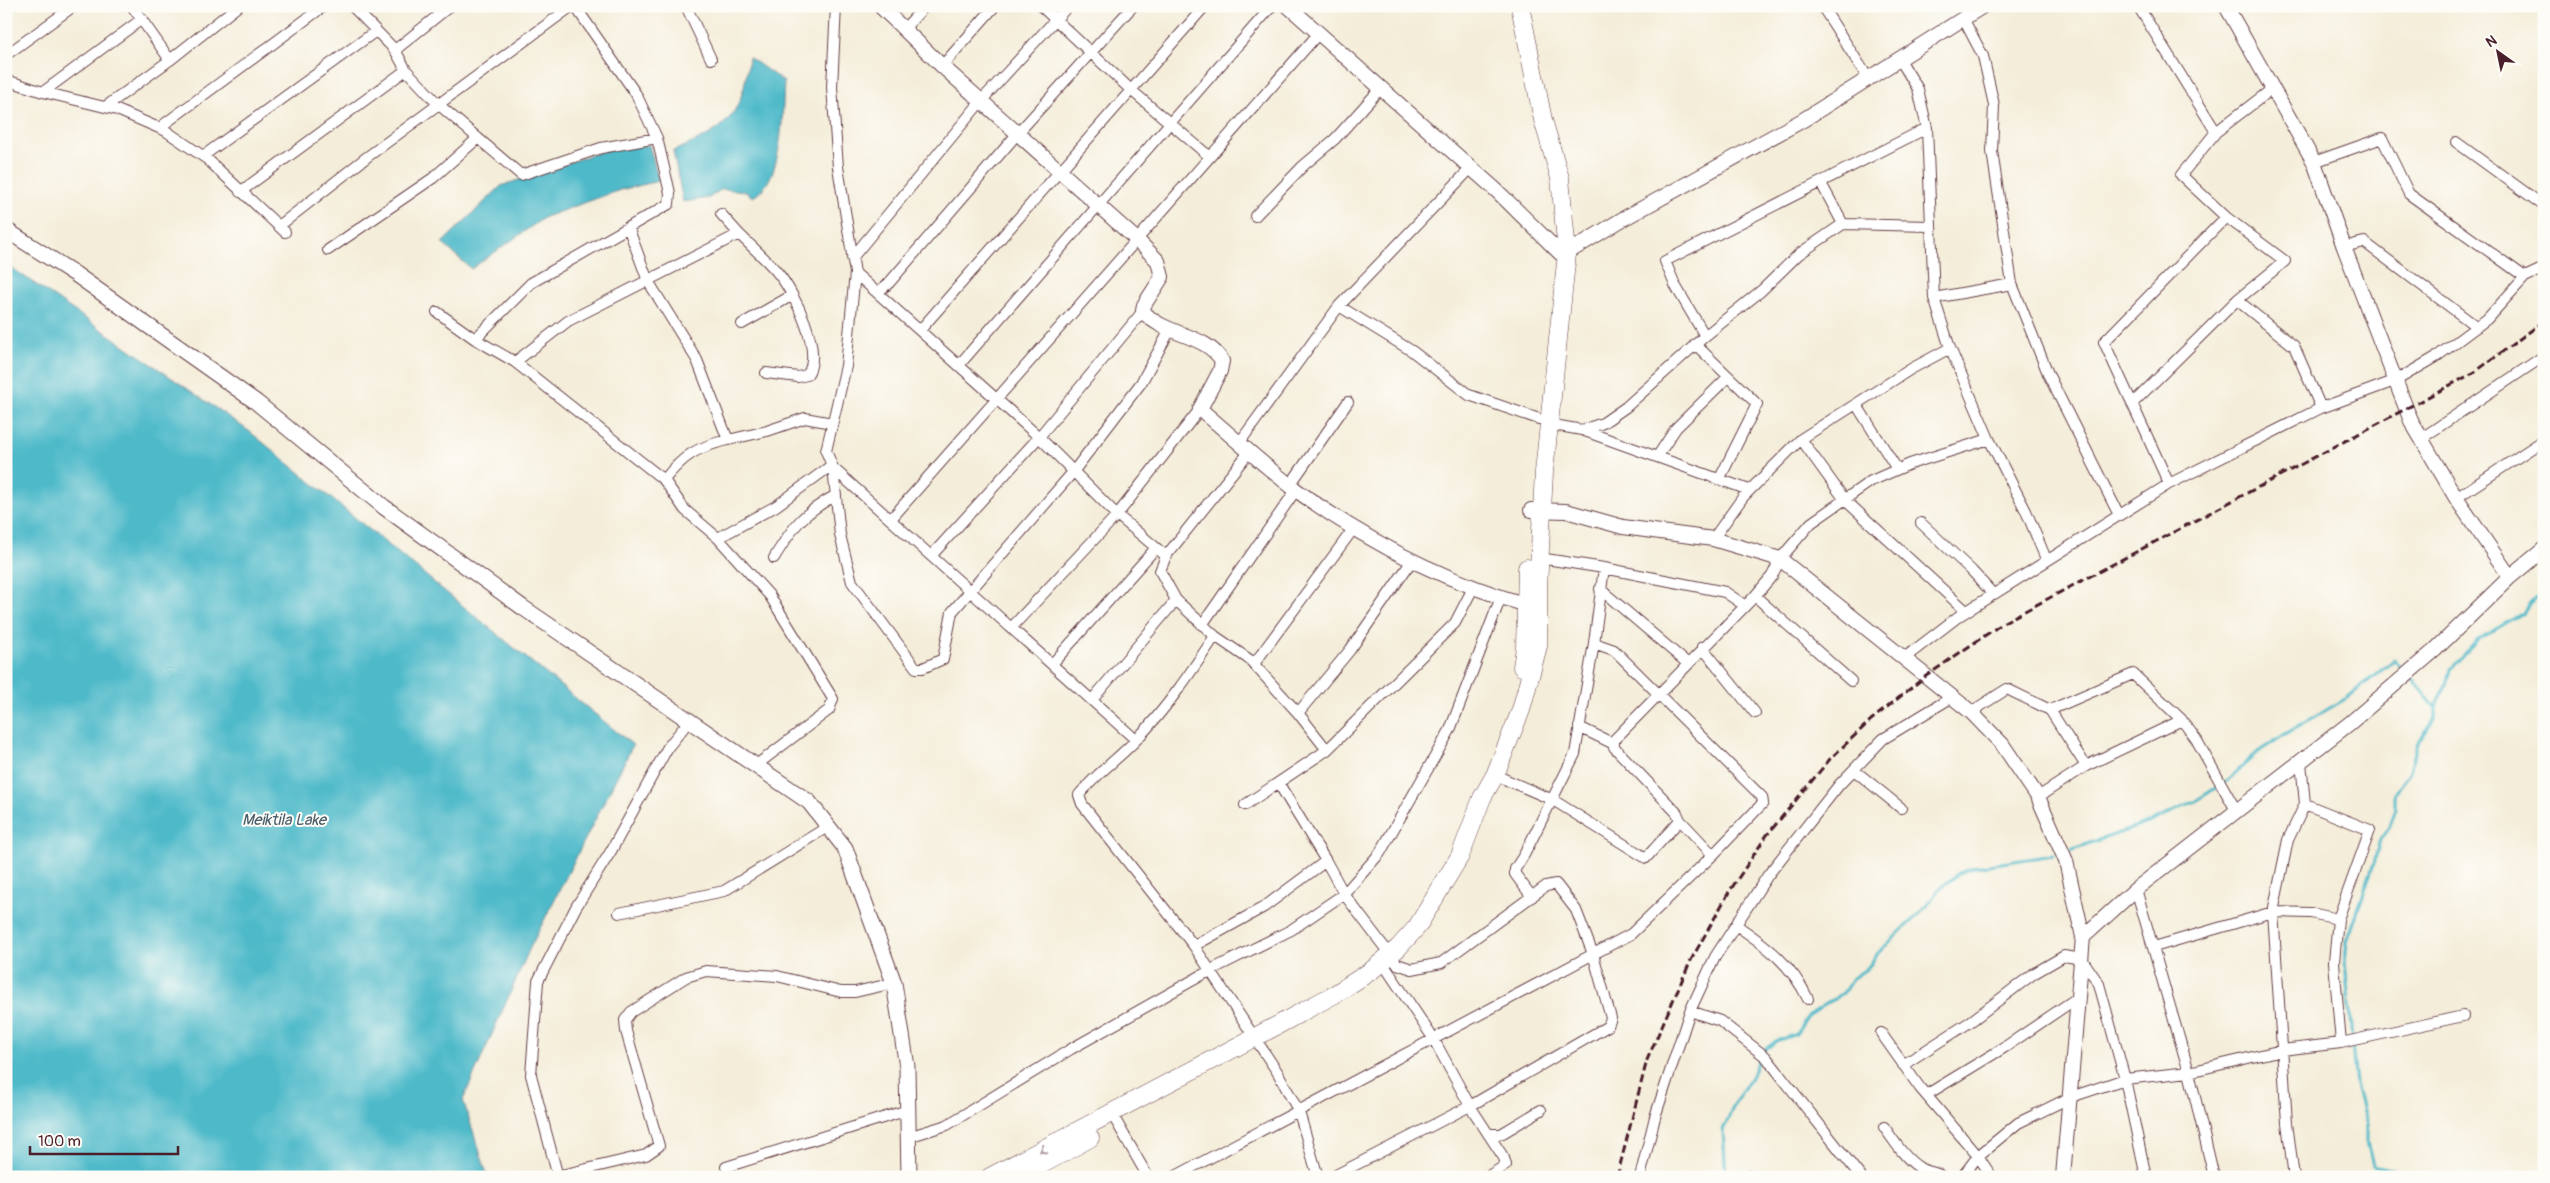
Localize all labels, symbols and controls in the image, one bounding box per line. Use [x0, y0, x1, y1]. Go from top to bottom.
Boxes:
north arrow [2472, 28, 2522, 78]
text: N [2483, 32, 2500, 51]
water label: Meiktila Lake [242, 810, 328, 830]
scale bar [30, 1123, 178, 1155]
text: 100 m [38, 1132, 81, 1151]
one-way arrow [1039, 1144, 1048, 1154]

